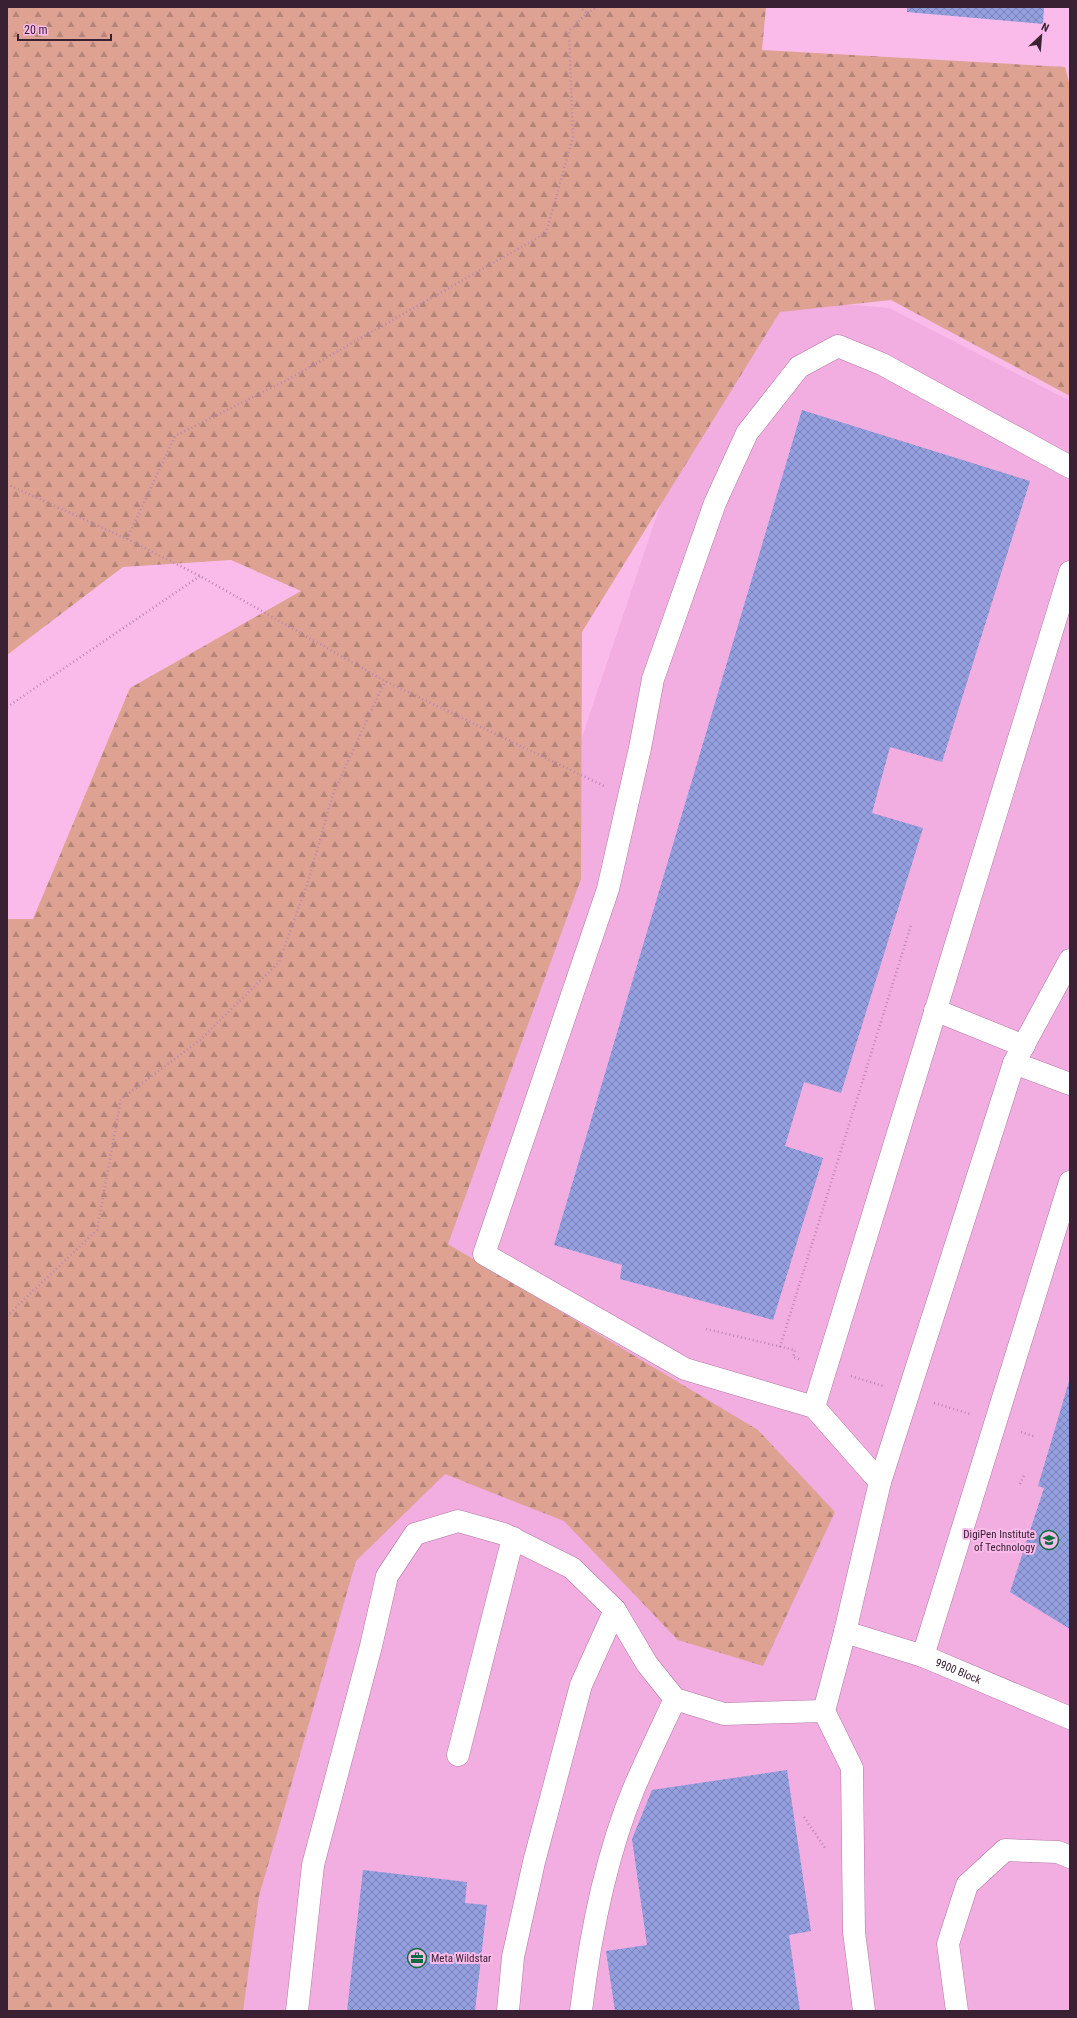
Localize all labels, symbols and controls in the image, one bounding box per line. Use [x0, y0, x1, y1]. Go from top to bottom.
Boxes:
scale bar [18, 16, 111, 42]
north arrow [1021, 16, 1061, 56]
text: N [1039, 20, 1051, 35]
text: 20 m [24, 23, 48, 37]
place label: DigiPen Institute of Technology [963, 1528, 1035, 1554]
school or university icon: DigiPen Institute of Technology [1038, 1529, 1060, 1551]
street label: 9900 Block [933, 1656, 983, 1687]
office icon: Meta Wildstar [406, 1947, 428, 1969]
place label: Meta Wildstar [431, 1952, 492, 1965]

